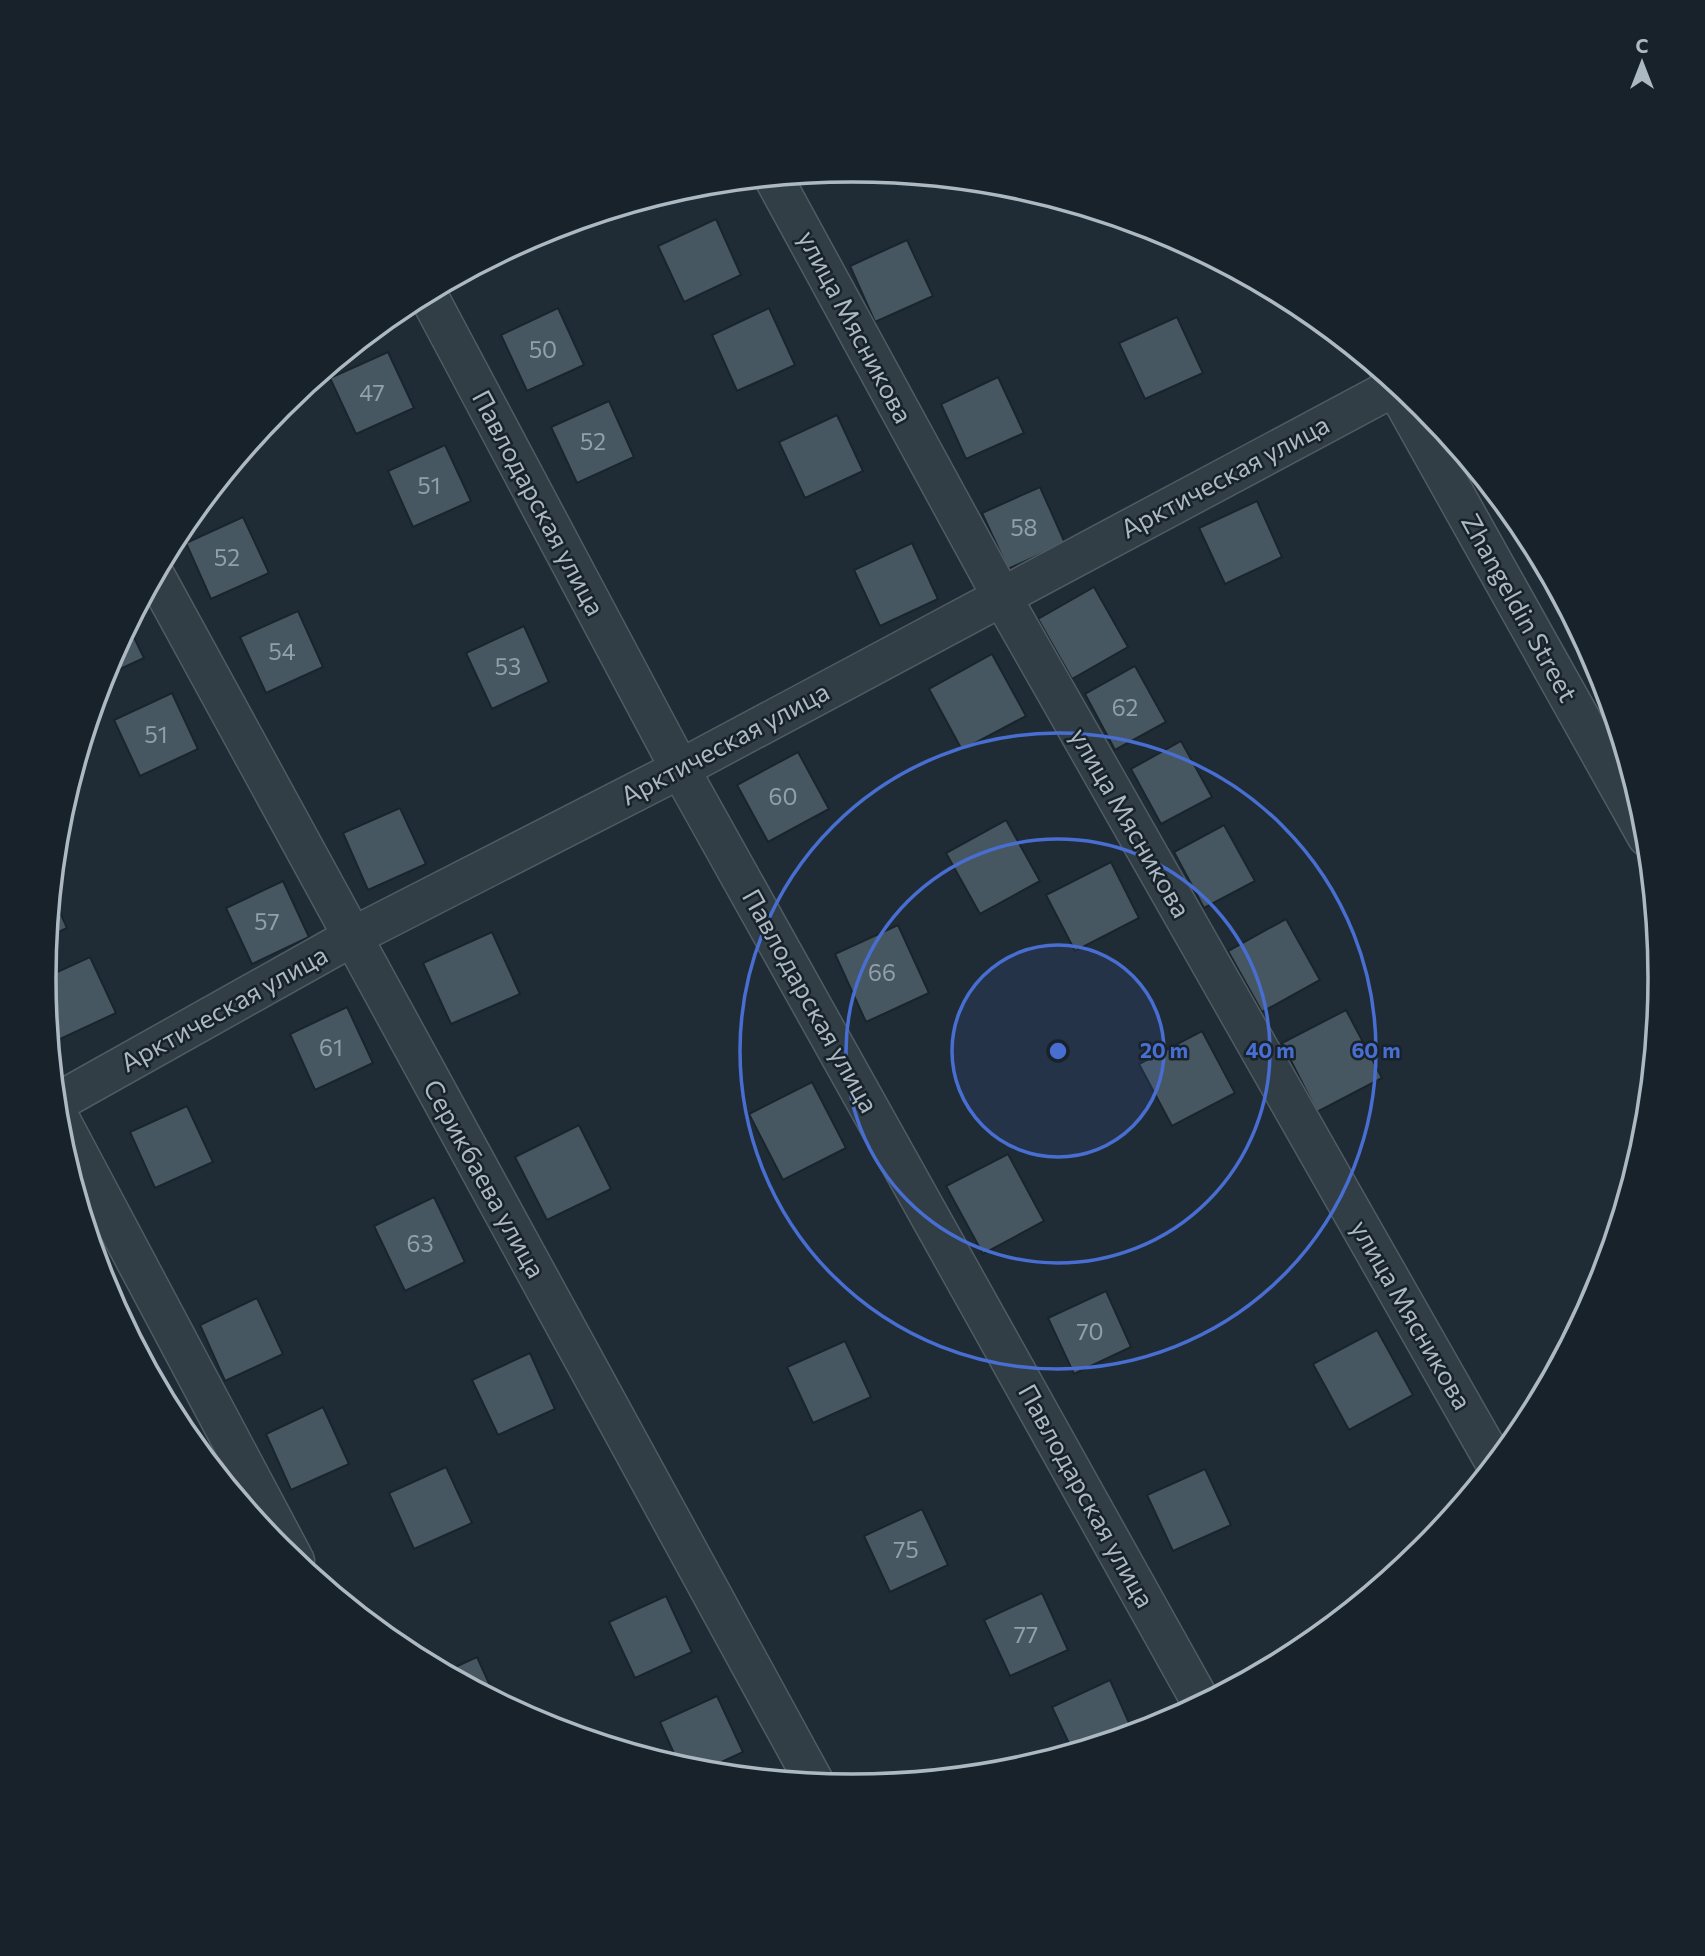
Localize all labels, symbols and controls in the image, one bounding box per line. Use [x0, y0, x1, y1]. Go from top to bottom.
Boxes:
north arrow [1607, 28, 1677, 98]
text: С [1636, 34, 1649, 57]
street label: улица Мясникова [793, 225, 920, 428]
house number: 50 [529, 335, 557, 363]
house number: 47 [359, 378, 385, 406]
street label: Павлодарская улица [467, 384, 612, 620]
street label: Арктическая улица [1115, 408, 1334, 544]
house number: 52 [580, 427, 606, 455]
house number: 51 [417, 471, 441, 499]
street label: Zhangeldin Street [1456, 508, 1585, 707]
house number: 58 [1010, 513, 1038, 541]
house number: 52 [214, 543, 240, 571]
house number: 54 [268, 637, 296, 665]
house number: 53 [495, 652, 521, 680]
street label: Арктическая улица [615, 675, 834, 811]
house number: 62 [1112, 693, 1138, 721]
house number: 51 [144, 720, 168, 748]
street label: улица Мясникова [1065, 722, 1198, 922]
house number: 60 [769, 782, 797, 810]
street label: Павлодарская улица [737, 883, 886, 1118]
house number: 57 [254, 907, 280, 935]
street label: Арктическая улица [114, 938, 332, 1077]
house number: 66 [868, 958, 896, 986]
house number: 61 [319, 1033, 343, 1061]
text: 20 m [1140, 1037, 1188, 1062]
text: 40 m [1245, 1037, 1295, 1062]
text: 60 m [1351, 1037, 1401, 1062]
centre of rings [1046, 1039, 1070, 1063]
street label: Серикбаева улица [418, 1074, 553, 1283]
street label: улица Мясникова [1346, 1214, 1479, 1414]
house number: 63 [406, 1229, 434, 1257]
house number: 70 [1076, 1317, 1104, 1345]
street label: Павлодарская улица [1013, 1378, 1162, 1613]
house number: 75 [893, 1535, 919, 1563]
house number: 77 [1014, 1620, 1038, 1648]

